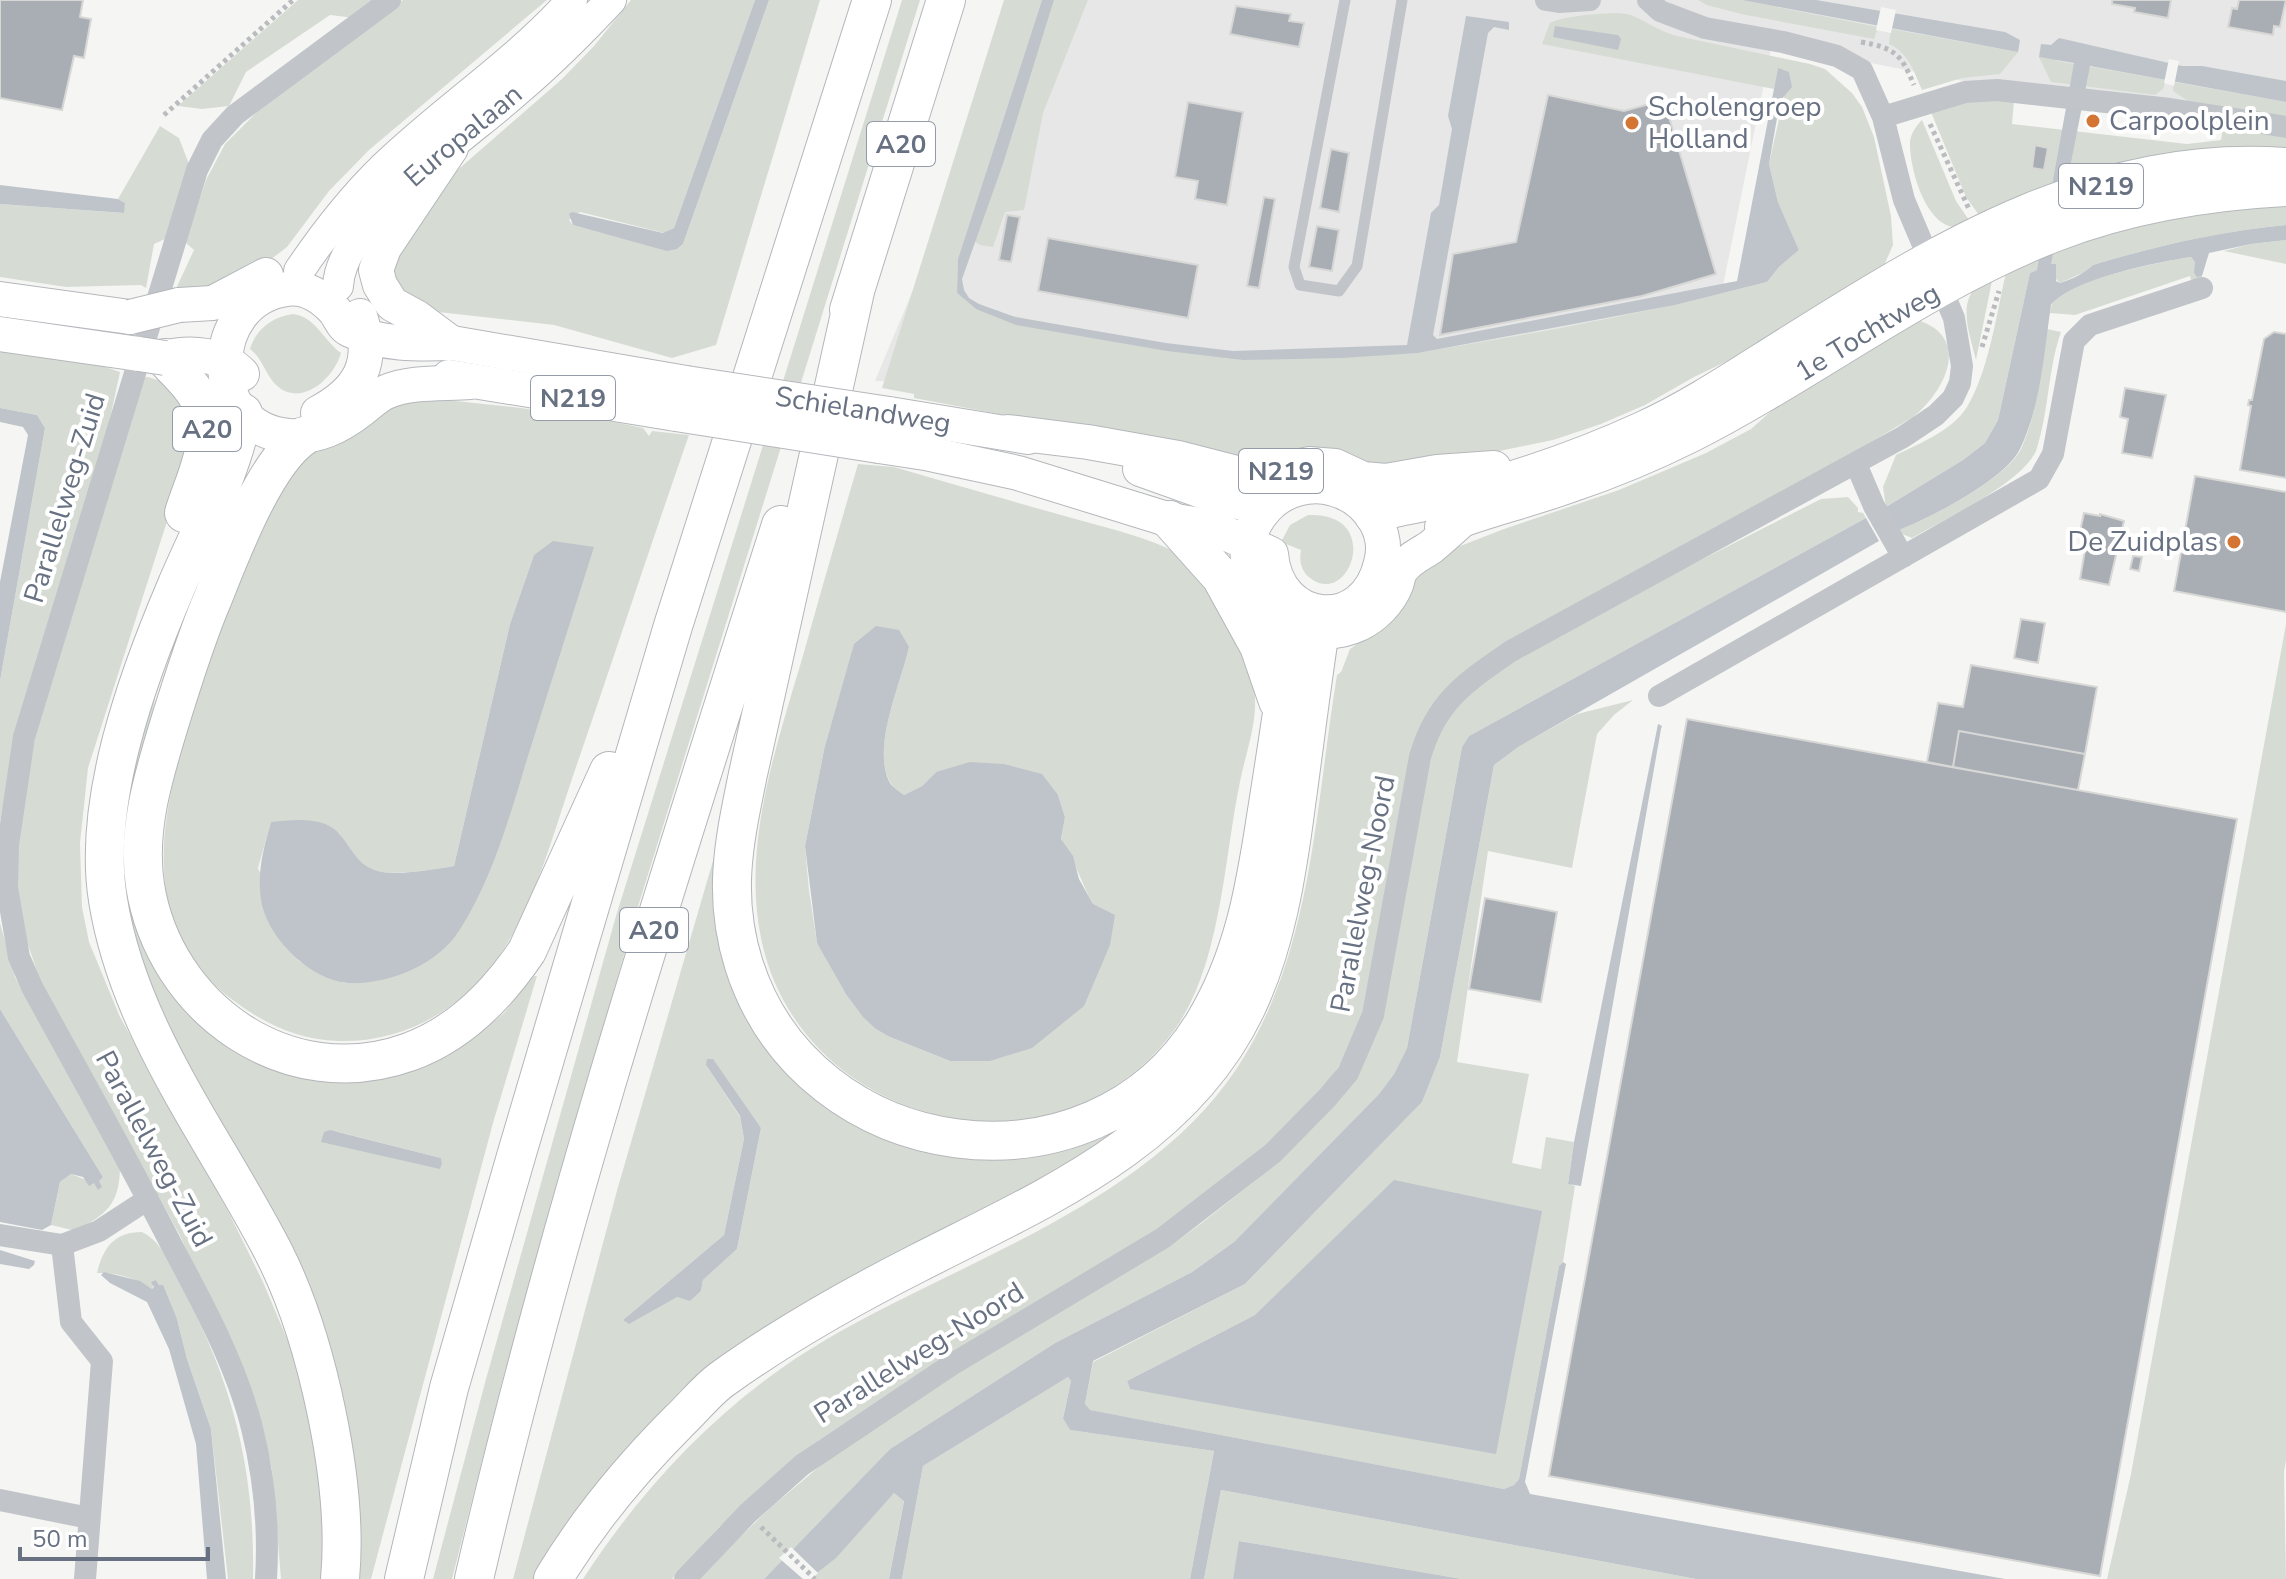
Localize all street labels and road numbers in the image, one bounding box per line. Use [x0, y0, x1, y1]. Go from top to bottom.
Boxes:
street label: Europalaan [396, 76, 531, 196]
road number: A20 [867, 122, 935, 166]
road number: N219 [2059, 164, 2143, 208]
street label: 1e Tochtweg [1788, 274, 1947, 391]
road number: N219 [531, 376, 615, 420]
street label: Schielandweg [772, 377, 954, 443]
street label: Parallelweg-Zuid [15, 389, 115, 607]
road number: A20 [173, 407, 241, 451]
road number: N219 [1239, 449, 1323, 493]
street label: Parallelweg-Noord [1321, 772, 1405, 1016]
road number: A20 [620, 908, 688, 952]
street label: Parallelweg-Zuid [86, 1044, 222, 1254]
street label: Parallelweg-Noord [807, 1273, 1031, 1433]

